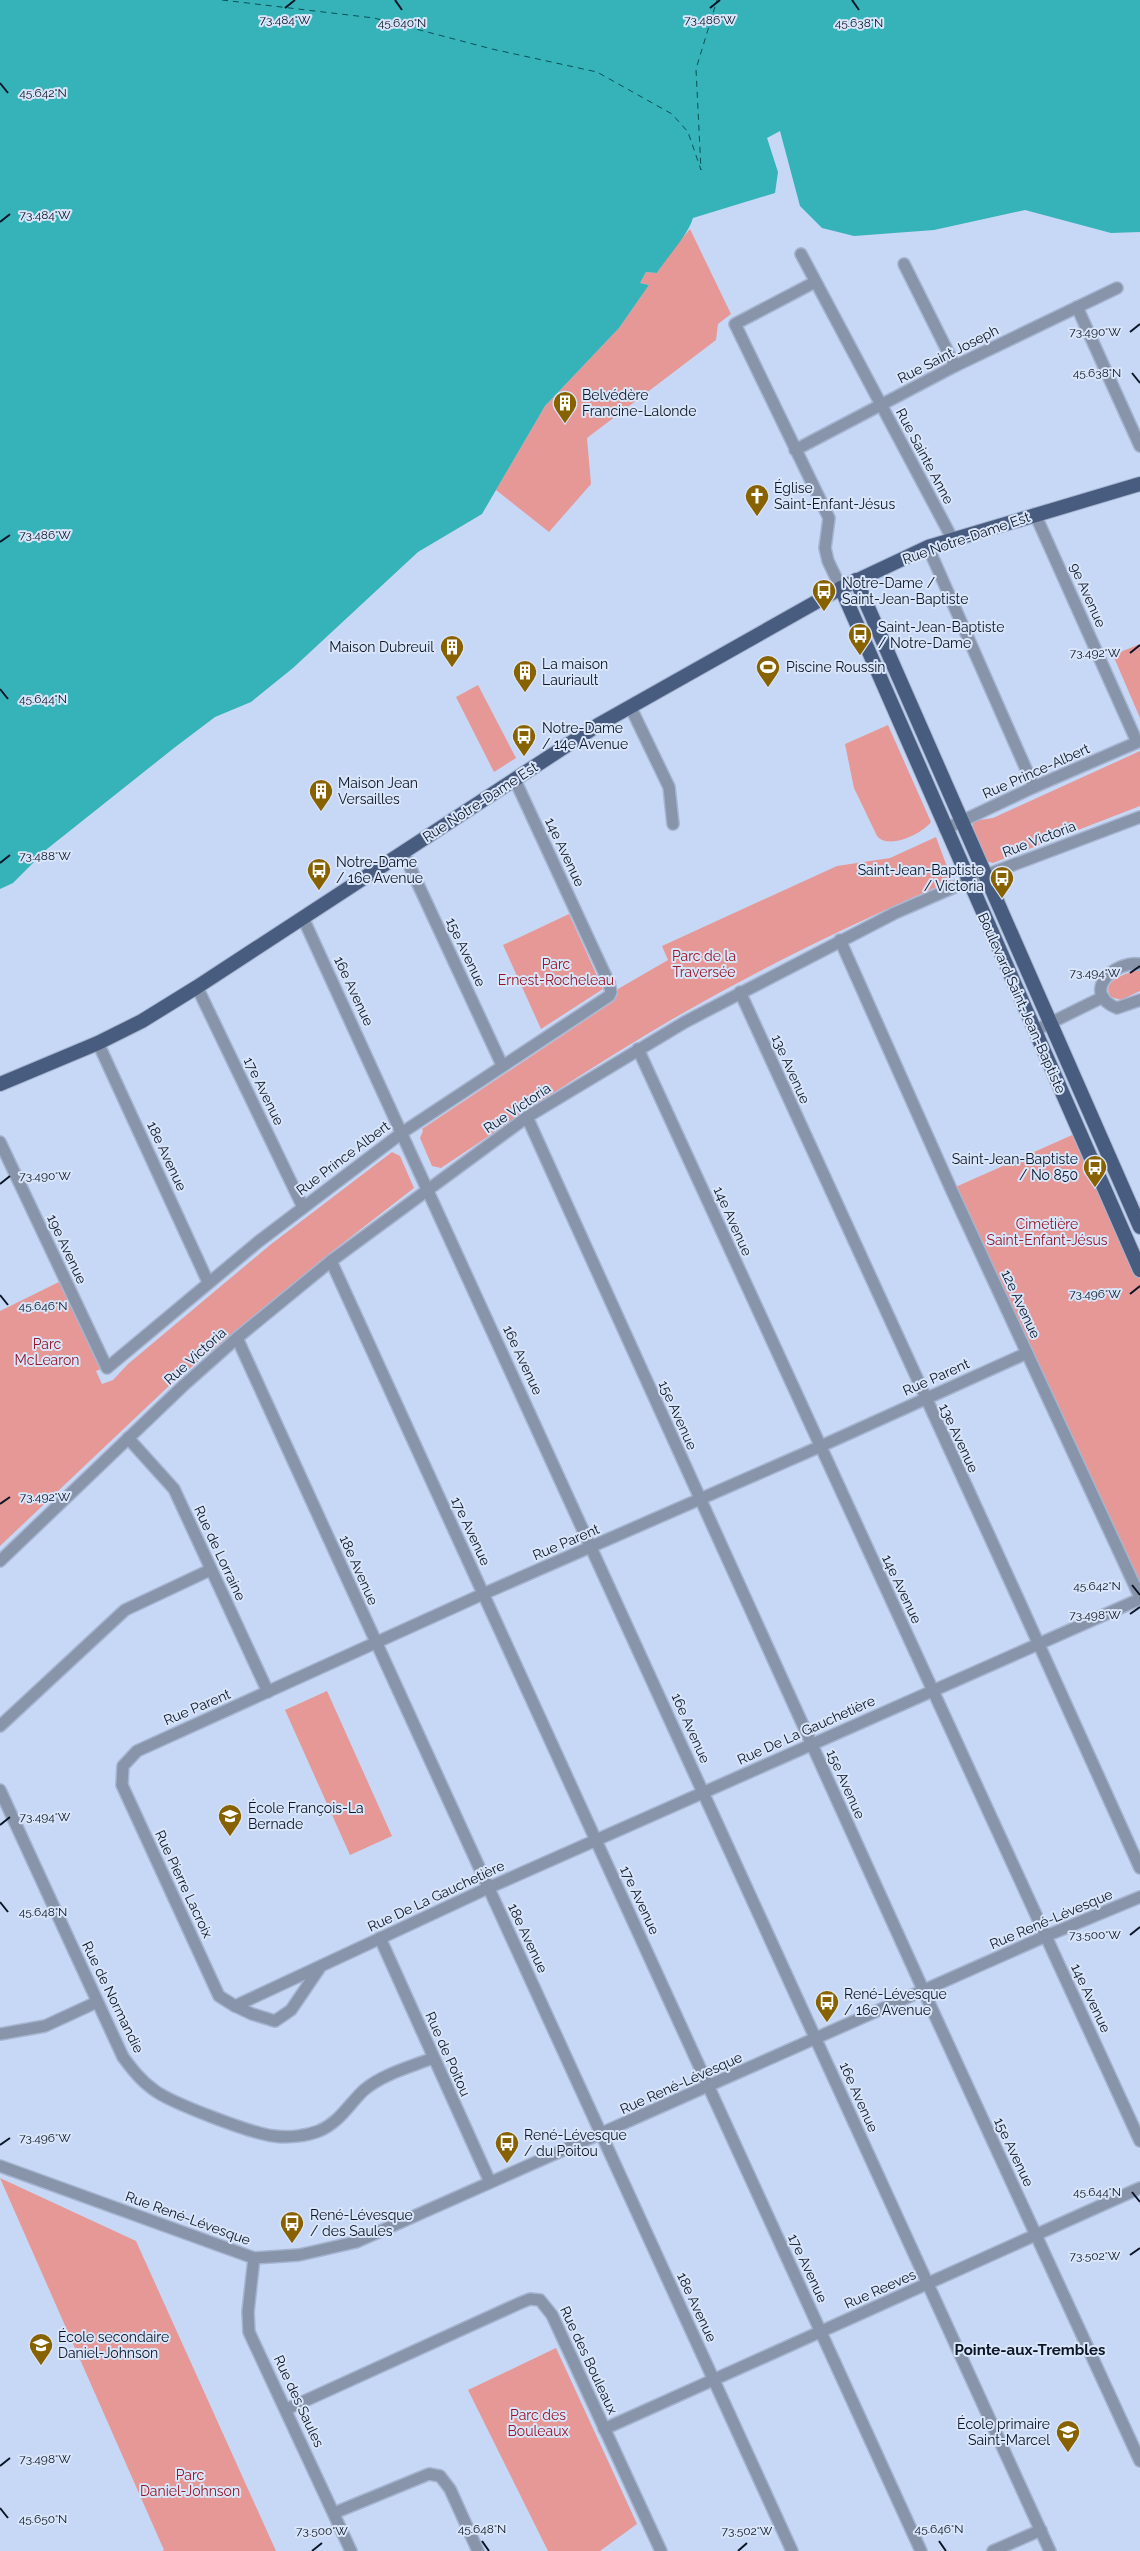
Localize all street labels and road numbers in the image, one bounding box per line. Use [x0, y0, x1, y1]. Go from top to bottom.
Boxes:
street label: Rue Saint Joseph [895, 322, 1001, 386]
street label: Rue Sainte Anne [893, 405, 957, 507]
street label: Rue Notre-Dame Est [900, 509, 1032, 567]
street label: 9e Avenue [1067, 560, 1109, 630]
street label: Rue Prince-Albert [980, 740, 1092, 802]
street label: Rue Notre-Dame Est [420, 759, 541, 845]
street label: 14e Avenue [542, 815, 588, 889]
street label: Rue Victoria [1000, 818, 1078, 860]
street label: Boulevard Saint-Jean-Baptiste [975, 910, 1069, 1096]
street label: 15e Avenue [443, 915, 489, 989]
street label: 16e Avenue [331, 954, 377, 1028]
street label: 13e Avenue [769, 1032, 813, 1106]
street label: 17e Avenue [241, 1054, 287, 1128]
street label: Rue Victoria [480, 1080, 554, 1136]
street label: Rue Prince Albert [293, 1118, 393, 1198]
street label: 18e Avenue [144, 1119, 190, 1193]
street label: 14e Avenue [711, 1184, 755, 1258]
street label: 19e Avenue [44, 1212, 90, 1286]
street label: 12e Avenue [998, 1267, 1044, 1341]
street label: 16e Avenue [500, 1323, 546, 1397]
street label: Rue Victoria [161, 1324, 229, 1388]
street label: Rue Parent [900, 1355, 972, 1399]
street label: 15e Avenue [656, 1378, 700, 1452]
street label: 13e Avenue [936, 1401, 982, 1475]
street label: 17e Avenue [448, 1494, 494, 1568]
street label: Rue de Lorraine [191, 1503, 249, 1603]
street label: Rue Parent [530, 1521, 602, 1563]
street label: 18e Avenue [336, 1533, 382, 1607]
street label: 14e Avenue [879, 1552, 925, 1626]
street label: Rue Parent [161, 1686, 233, 1728]
street label: 16e Avenue [668, 1691, 714, 1765]
street label: Rue De La Gauchetière [735, 1692, 877, 1768]
street label: 15e Avenue [824, 1747, 868, 1821]
street label: Rue Pierre Lacroix [152, 1828, 216, 1940]
street label: Rue De La Gauchetière [365, 1857, 507, 1935]
street label: 17e Avenue [617, 1863, 663, 1937]
street label: Rue René-Lévesque [987, 1886, 1115, 1952]
street label: 18e Avenue [505, 1901, 551, 1975]
street label: Rue de Normandie [79, 1939, 147, 2055]
street label: 14e Avenue [1068, 1961, 1114, 2035]
street label: Rue de Poitou [422, 2009, 474, 2099]
street label: Rue René-Lévesque [617, 2049, 745, 2117]
street label: 16e Avenue [836, 2060, 882, 2134]
street label: 15e Avenue [991, 2115, 1037, 2189]
street label: Rue René-Lévesque [123, 2188, 253, 2248]
street label: 17e Avenue [785, 2231, 831, 2305]
street label: Rue Reeves [842, 2266, 918, 2312]
street label: 18e Avenue [674, 2270, 720, 2344]
street label: Rue des Bouleaux [557, 2303, 621, 2417]
street label: Rue des Saules [271, 2352, 327, 2450]

